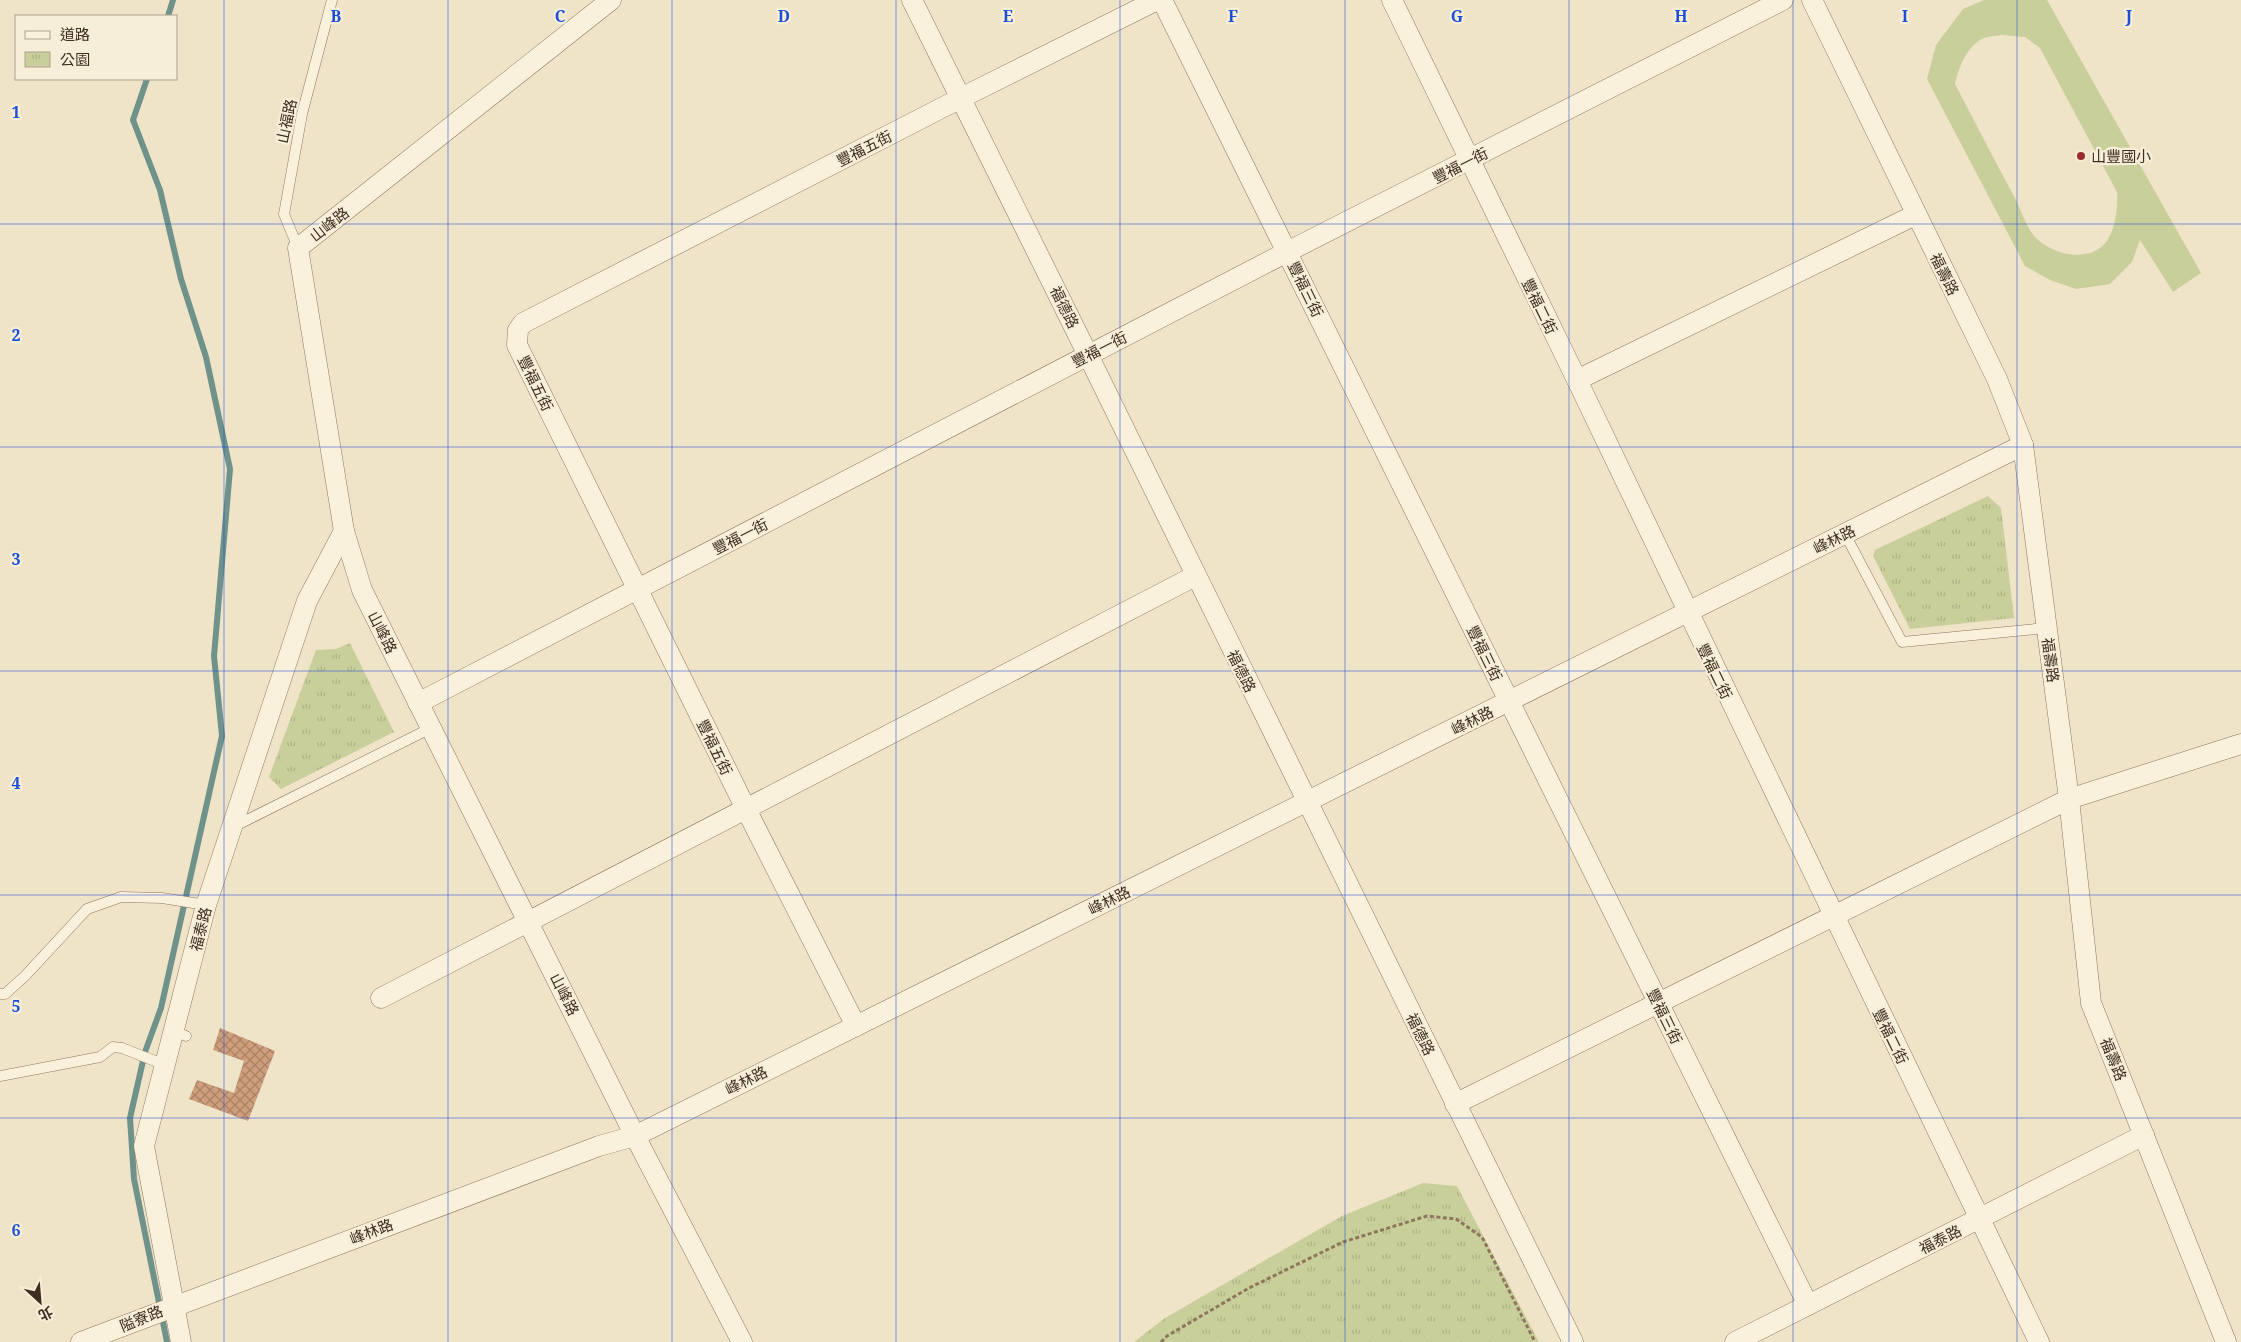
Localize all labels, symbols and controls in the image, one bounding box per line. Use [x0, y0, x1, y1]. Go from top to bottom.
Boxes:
text: B [331, 5, 342, 27]
text: C [555, 5, 566, 27]
text: D [778, 5, 790, 27]
text: E [1003, 5, 1013, 27]
text: F [1228, 5, 1238, 27]
text: G [1451, 5, 1463, 27]
text: H [1674, 5, 1688, 27]
text: I [1902, 5, 1908, 27]
text: J [2125, 5, 2133, 27]
legend [15, 15, 178, 80]
text: 道路 [60, 24, 90, 44]
text: 公園 [60, 49, 90, 69]
street label: 山福路 [272, 97, 300, 145]
text: 1 [11, 101, 21, 123]
street label: 豐福五街 [833, 125, 895, 171]
street label: 豐福一街 [1429, 142, 1491, 188]
place label: 山豐國小 [2091, 146, 2151, 166]
marker: 山豐國小 [2075, 150, 2087, 162]
street label: 山峰路 [305, 202, 353, 246]
street label: 福壽路 [1926, 249, 1964, 299]
street label: 豐福三街 [1284, 258, 1328, 320]
street label: 豐福二街 [1518, 275, 1562, 337]
street label: 福德路 [1046, 282, 1084, 332]
text: 2 [11, 324, 21, 346]
street label: 豐福一街 [1068, 326, 1130, 372]
street label: 豐福五街 [514, 352, 558, 414]
street label: 豐福一街 [709, 513, 771, 559]
street label: 峰林路 [1809, 520, 1859, 558]
text: 3 [11, 548, 21, 570]
street label: 山峰路 [364, 607, 402, 657]
street label: 豐福三街 [1463, 622, 1507, 684]
street label: 福壽路 [2038, 636, 2064, 684]
street label: 豐福二街 [1693, 640, 1737, 702]
street label: 福德路 [1223, 646, 1261, 696]
street label: 峰林路 [1447, 701, 1497, 739]
street label: 豐福五街 [693, 716, 737, 778]
text: 4 [11, 772, 21, 794]
street label: 峰林路 [1084, 881, 1134, 919]
street label: 福泰路 [185, 905, 215, 953]
street label: 山峰路 [546, 969, 584, 1019]
street label: 豐福三街 [1643, 985, 1687, 1047]
text: 5 [11, 995, 21, 1017]
street label: 豐福二街 [1869, 1005, 1913, 1067]
street label: 福德路 [1402, 1009, 1440, 1059]
street label: 福壽路 [2096, 1034, 2132, 1084]
street label: 峰林路 [721, 1061, 771, 1099]
street label: 峰林路 [346, 1214, 396, 1248]
text: 6 [11, 1219, 21, 1241]
street label: 福泰路 [1915, 1220, 1965, 1258]
north arrow [15, 1277, 65, 1327]
street label: 隘寮路 [116, 1300, 166, 1336]
text: 北 [35, 1303, 56, 1326]

